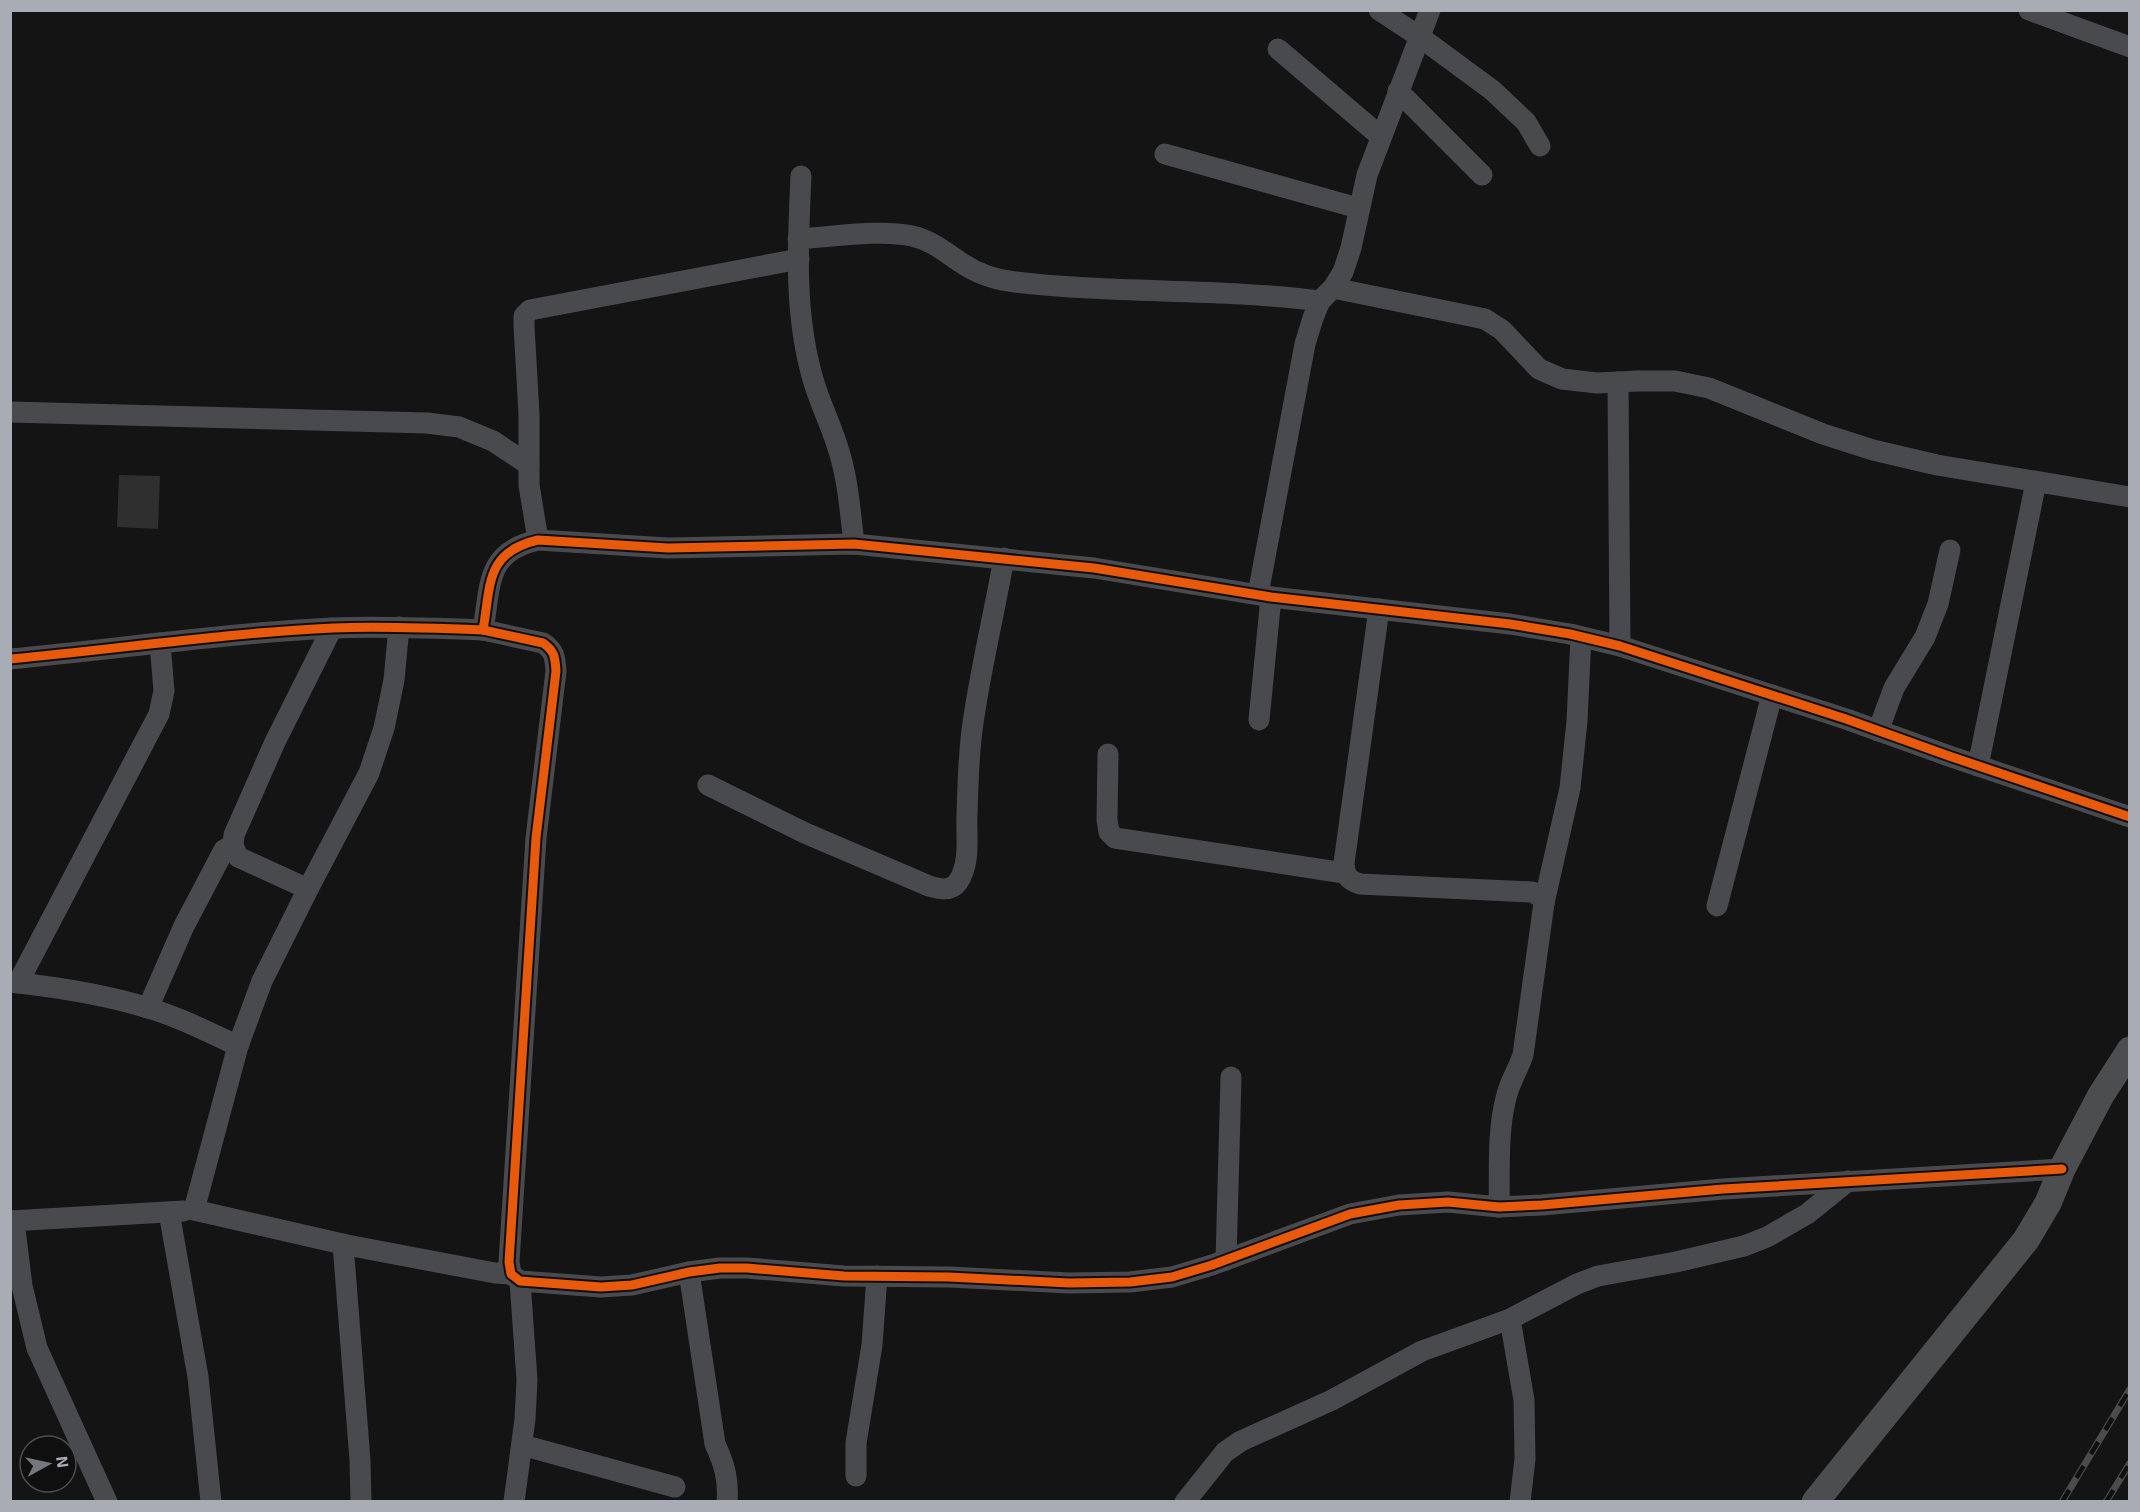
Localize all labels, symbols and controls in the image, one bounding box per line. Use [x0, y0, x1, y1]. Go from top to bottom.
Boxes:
north arrow [18, 1434, 78, 1494]
text: N [53, 1455, 74, 1469]

